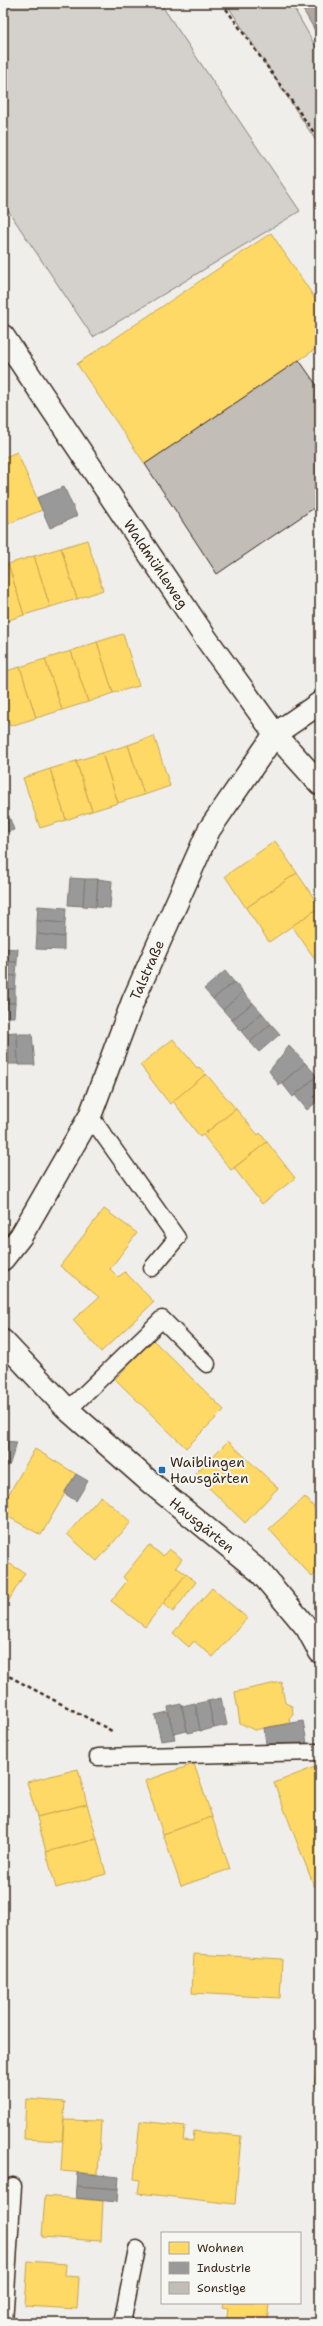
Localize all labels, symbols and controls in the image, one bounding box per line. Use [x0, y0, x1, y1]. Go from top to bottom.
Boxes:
street label: Waldmühleweg [120, 516, 192, 612]
street label: Talstraße [126, 937, 168, 1003]
place label: Waiblingen Hausgärten [170, 1453, 249, 1487]
marker: Waiblingen Hausgärten [157, 1465, 167, 1475]
street label: Hausgärten [166, 1493, 238, 1557]
legend [161, 2232, 301, 2304]
text: Wohnen [197, 2240, 244, 2256]
text: Industrie [197, 2260, 251, 2276]
text: Sonstige [197, 2280, 246, 2296]

